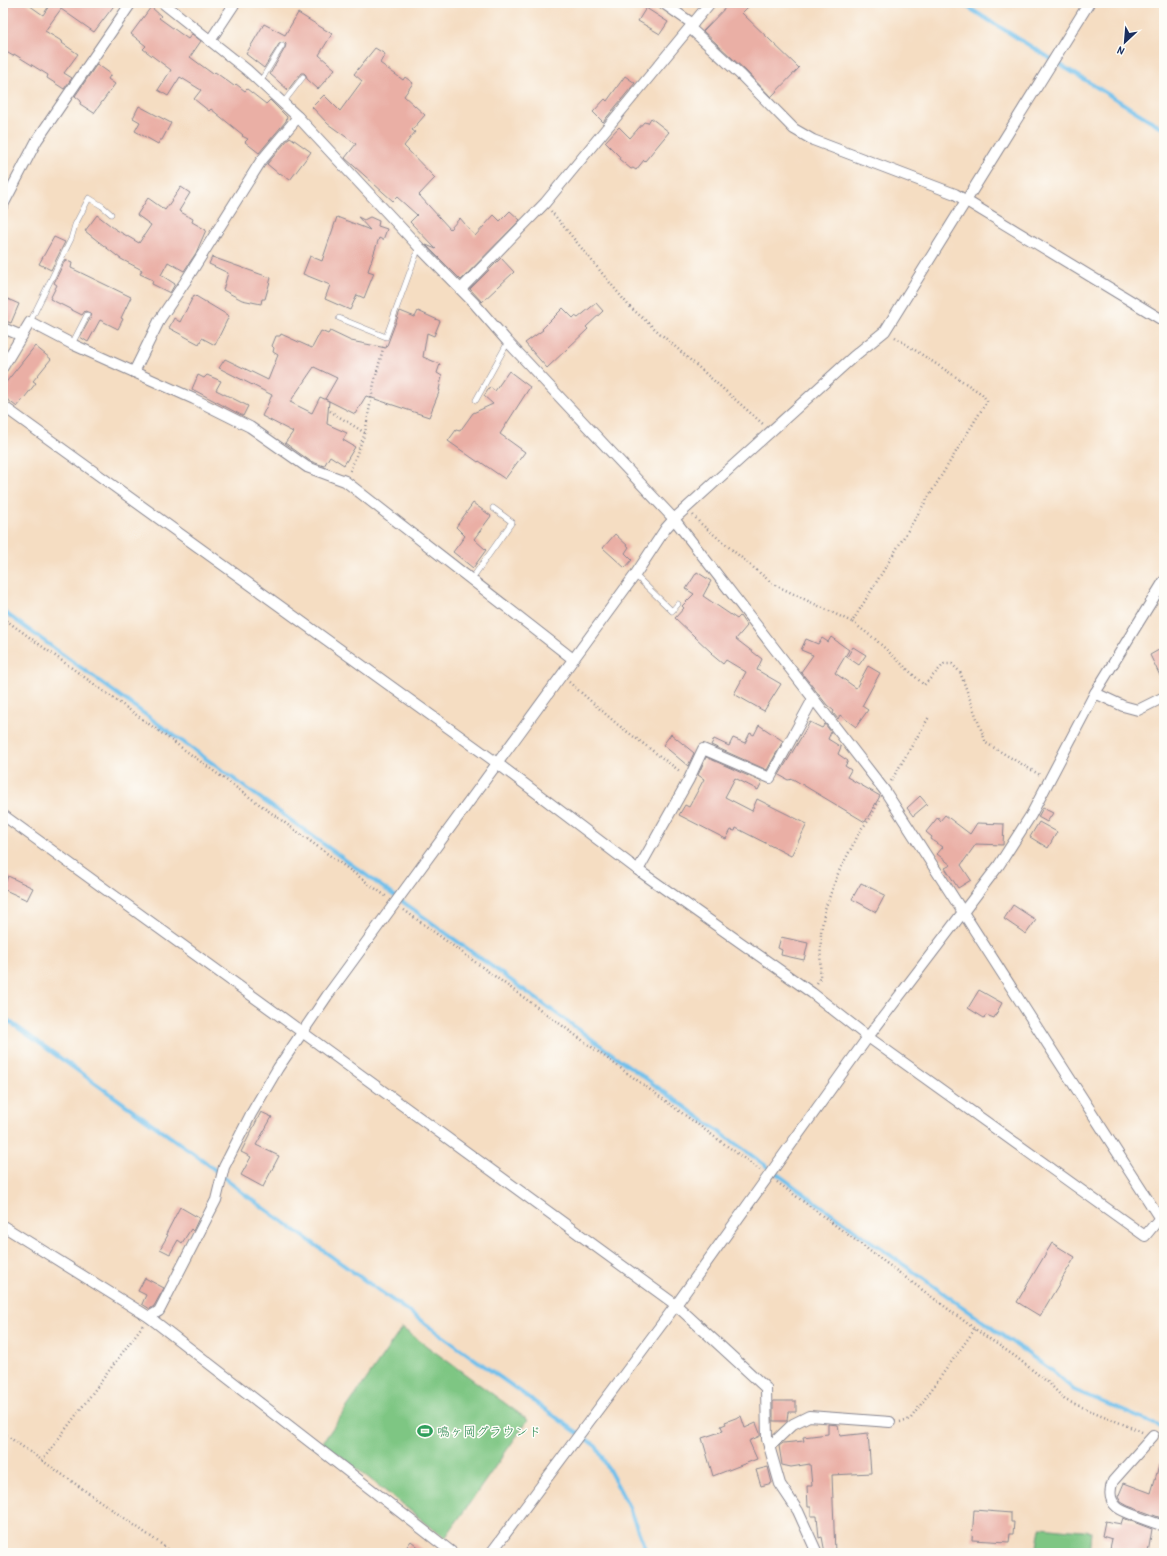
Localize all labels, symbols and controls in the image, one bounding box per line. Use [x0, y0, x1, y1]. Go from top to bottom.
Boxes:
north arrow [1105, 22, 1145, 62]
text: N [1115, 43, 1126, 59]
sports icon: 鳴ヶ岡グラウンド [416, 1422, 434, 1440]
place label: 鳴ヶ岡グラウンド [437, 1422, 541, 1440]

